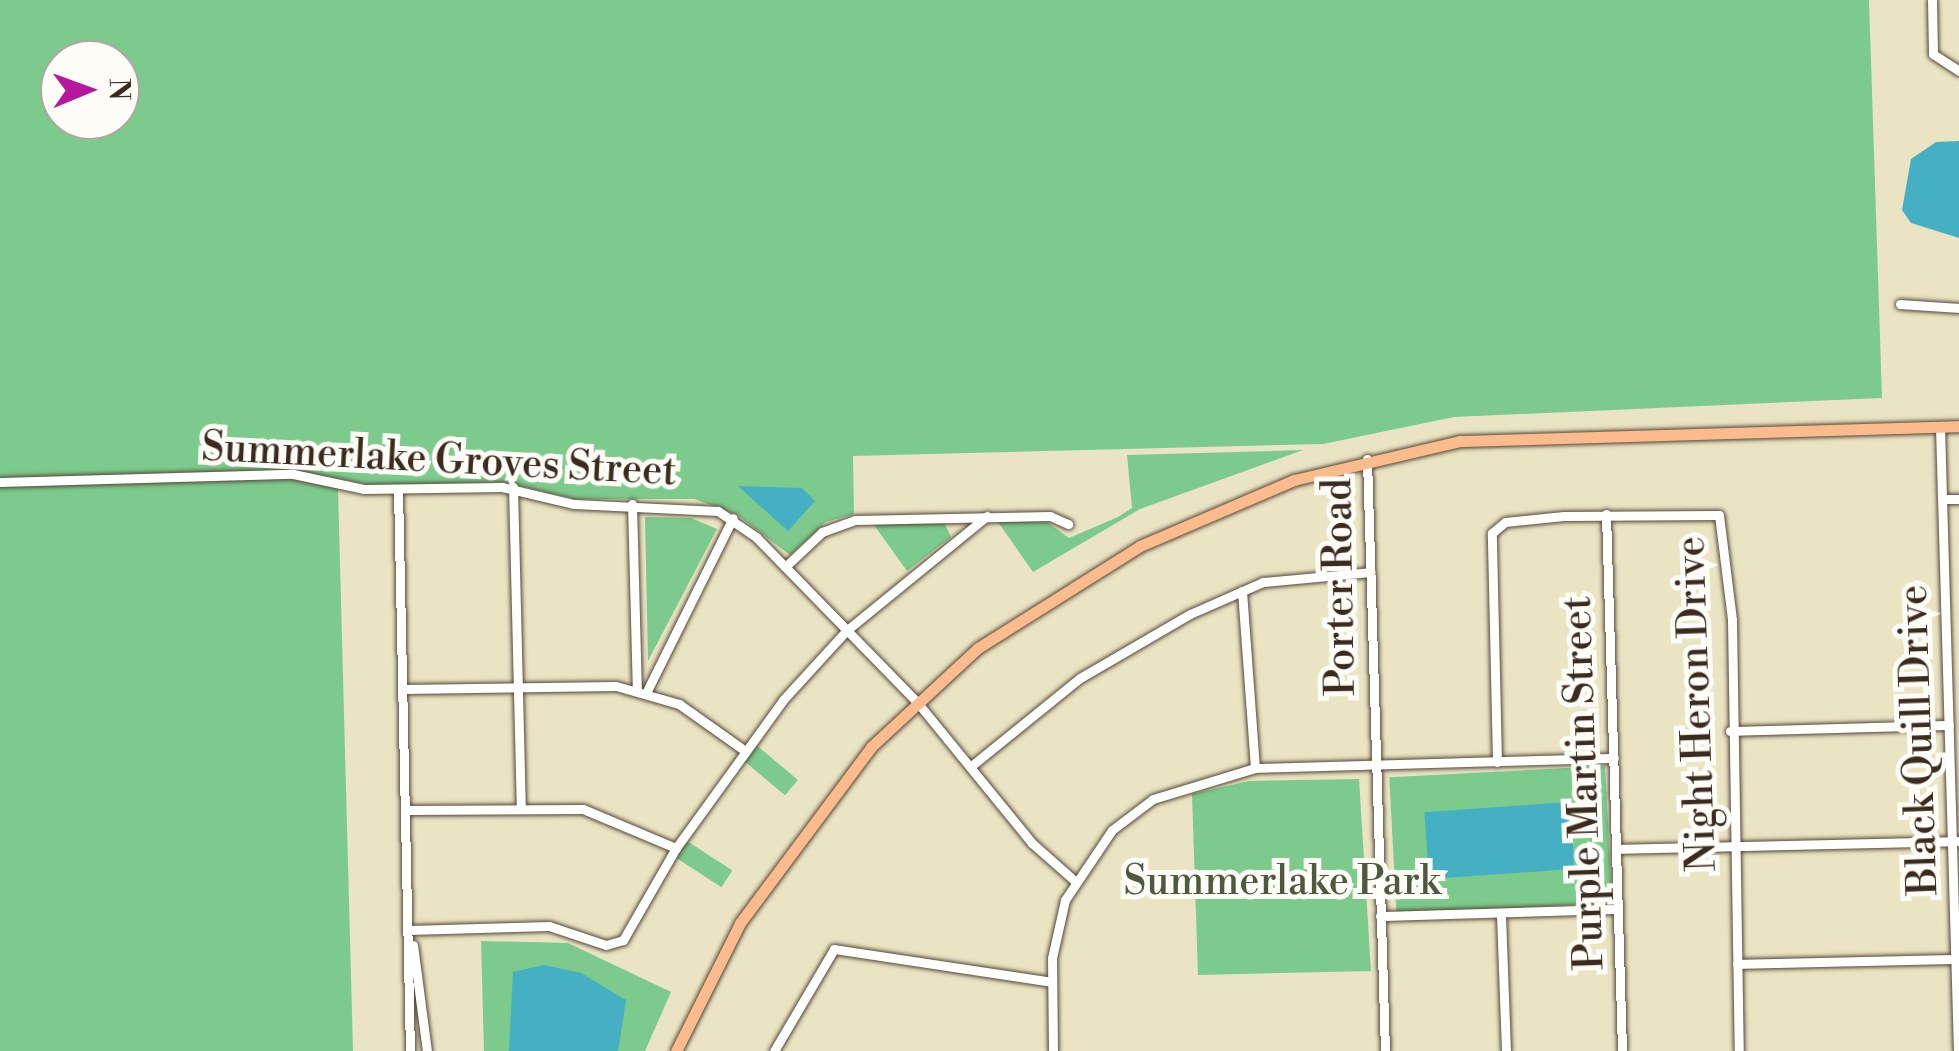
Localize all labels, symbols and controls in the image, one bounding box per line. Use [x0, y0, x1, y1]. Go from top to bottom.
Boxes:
north arrow [40, 40, 140, 140]
text: N [101, 78, 136, 101]
street label: Summerlake Groves Street [200, 424, 678, 496]
street label: Porter Road [1314, 478, 1366, 696]
street label: Night Heron Drive [1667, 536, 1727, 872]
street label: Black Quill Drive [1890, 584, 1948, 896]
street label: Purple Martin Street [1553, 595, 1615, 971]
park label: Summerlake Park [1124, 858, 1440, 906]

